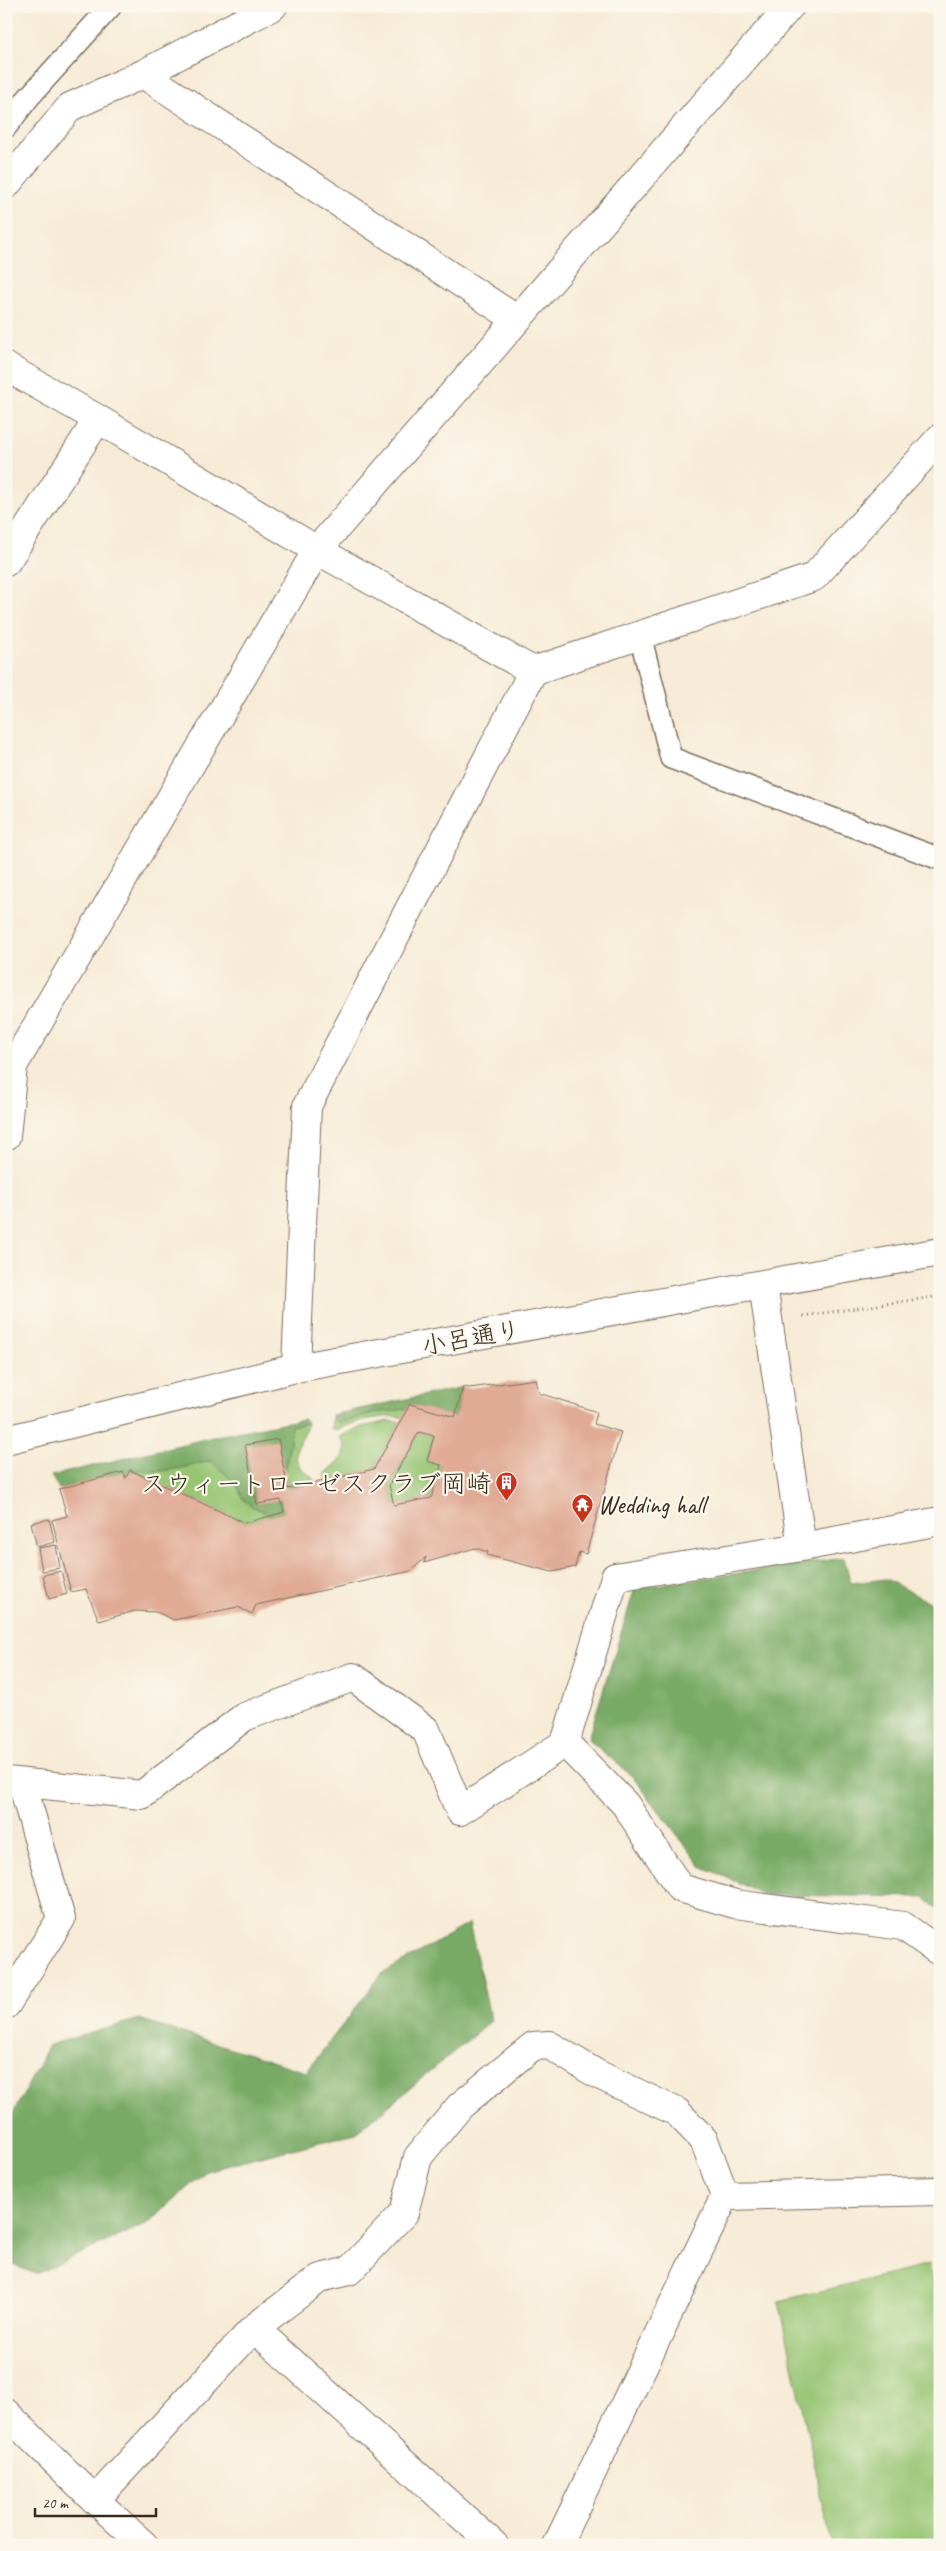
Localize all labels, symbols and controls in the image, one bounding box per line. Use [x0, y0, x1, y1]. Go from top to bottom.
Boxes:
street label: 小呂通り [419, 1314, 523, 1362]
place label: スウィートローゼスクラブ岡崎 [141, 1468, 491, 1500]
building icon: スウィートローゼスクラブ岡崎 [495, 1471, 519, 1502]
place label: Wedding hall [598, 1489, 710, 1521]
temple icon: Wedding hall [570, 1492, 594, 1523]
scale bar [35, 2486, 156, 2518]
text: 20 m [42, 2494, 69, 2513]

